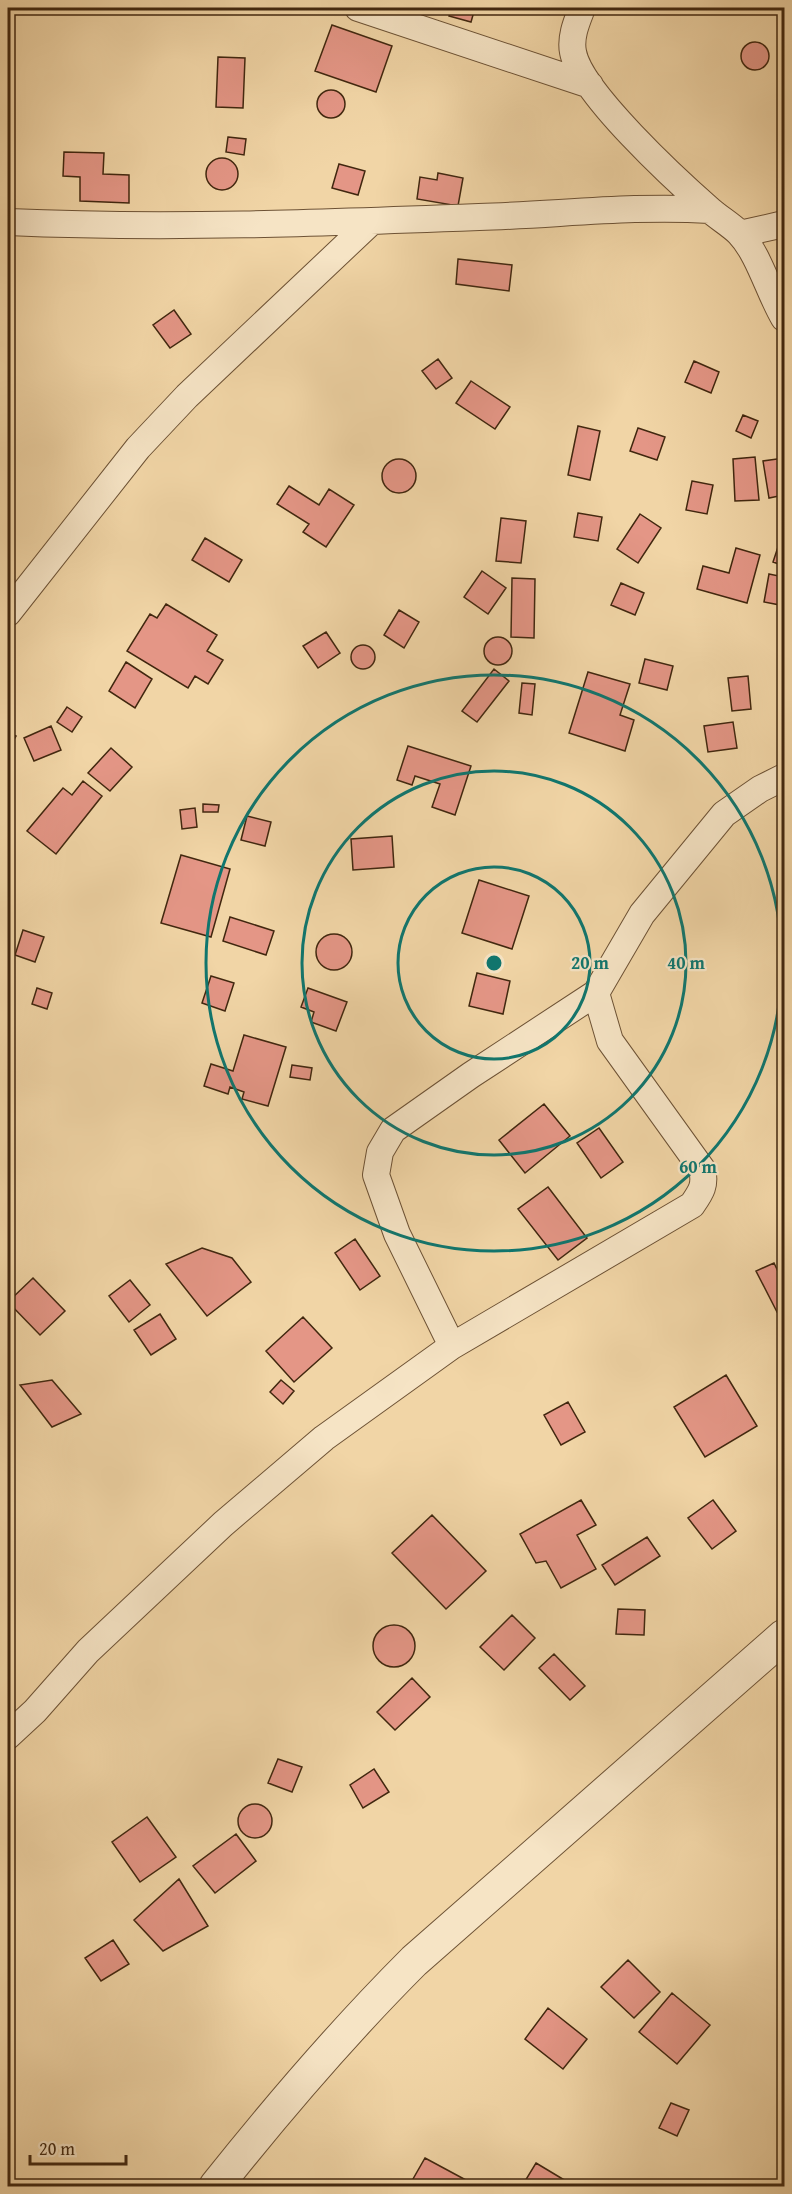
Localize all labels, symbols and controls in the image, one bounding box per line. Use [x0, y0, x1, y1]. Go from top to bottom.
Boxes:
text: 20 m [571, 949, 610, 976]
text: 40 m [667, 949, 706, 976]
centre of rings [484, 953, 504, 973]
text: 60 m [679, 1153, 718, 1180]
scale bar [30, 2128, 126, 2166]
text: 20 m [39, 2135, 75, 2162]

